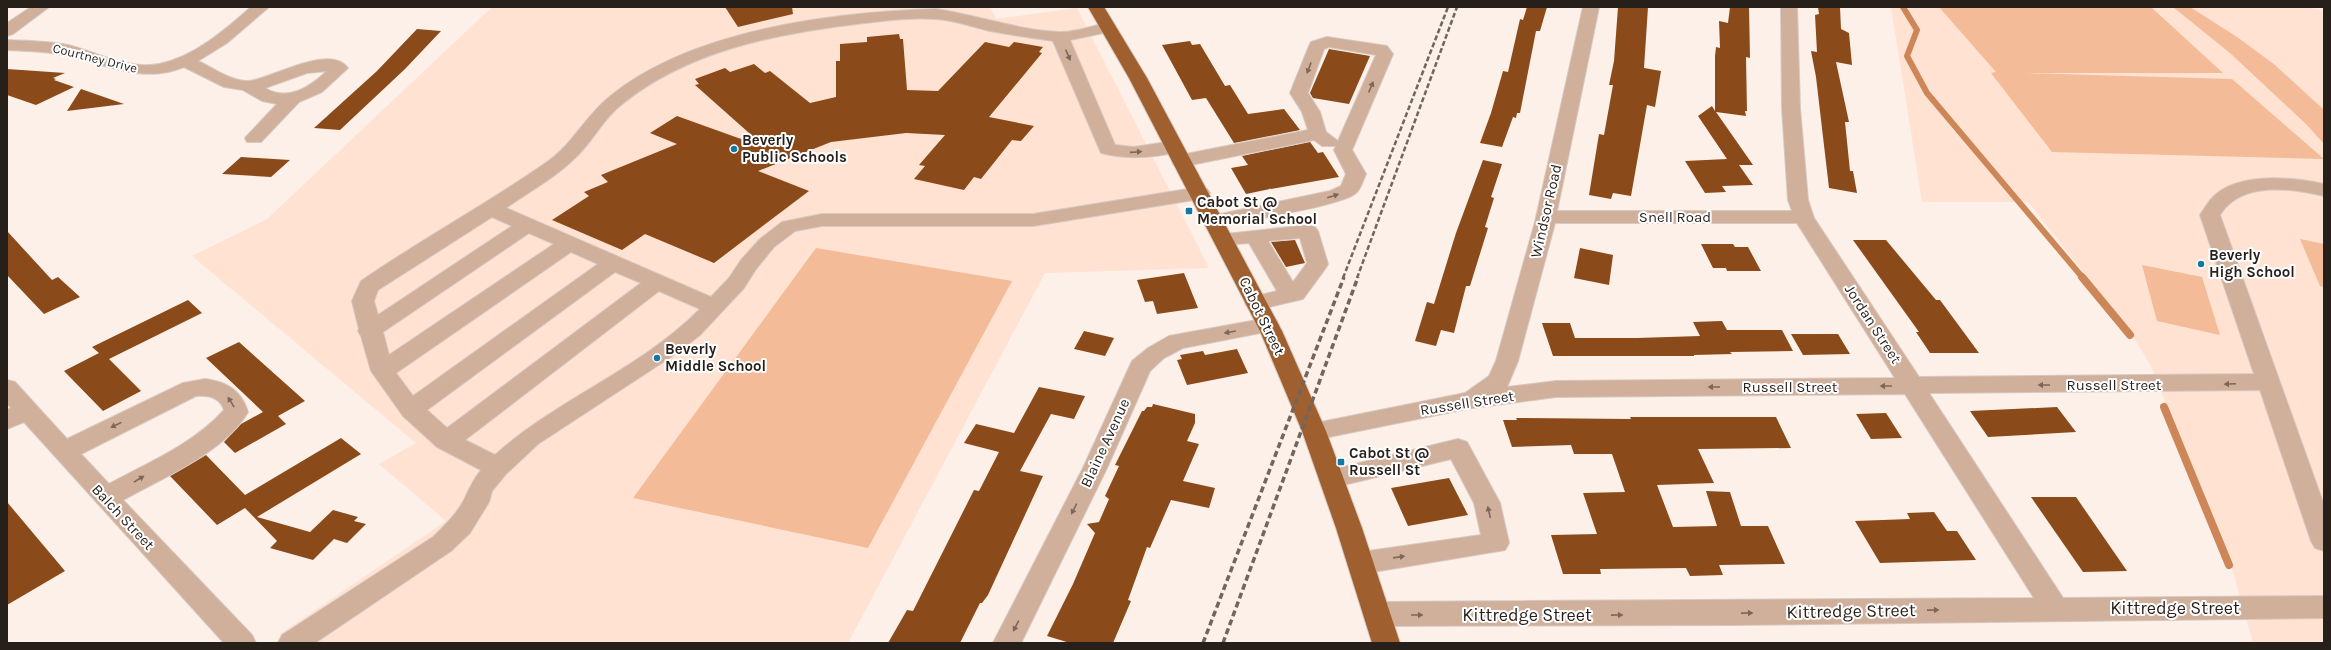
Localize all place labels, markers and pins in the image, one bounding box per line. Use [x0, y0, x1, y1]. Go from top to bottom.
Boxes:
place label: Beverly Public Schools [742, 131, 847, 166]
marker: Beverly Public Schools [729, 144, 739, 154]
place label: Cabot St @ Memorial School [1197, 193, 1317, 228]
marker: Cabot St @ Memorial School [1184, 206, 1194, 216]
place label: Beverly High School [2209, 246, 2295, 281]
marker: Beverly High School [2196, 259, 2206, 269]
place label: Beverly Middle School [665, 340, 766, 375]
marker: Beverly Middle School [652, 353, 662, 363]
place label: Cabot St @ Russell St [1349, 444, 1429, 479]
marker: Cabot St @ Russell St [1336, 457, 1346, 467]

